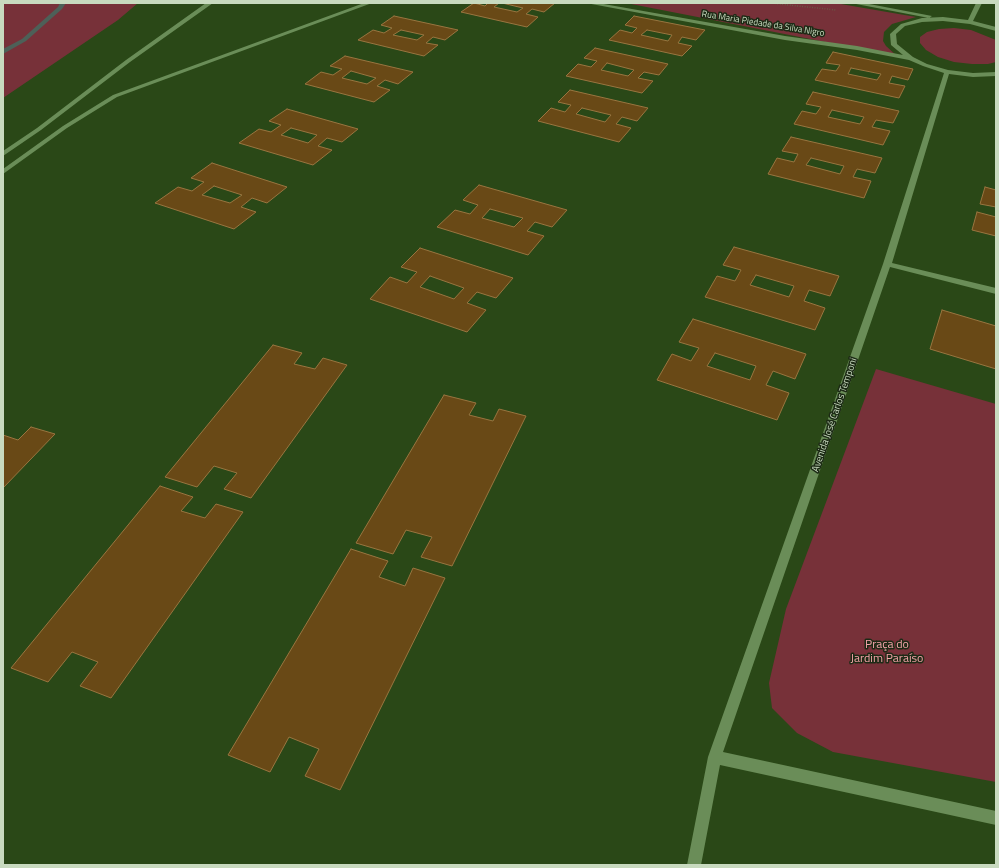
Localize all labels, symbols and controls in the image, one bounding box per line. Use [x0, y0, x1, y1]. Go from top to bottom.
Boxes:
street label: Rua Maria Piedade da Silva Nigro [701, 9, 825, 39]
street label: Avenida José Carlos Temponi [810, 356, 860, 474]
park label: Praça do Jardim Paraíso [851, 638, 923, 666]

